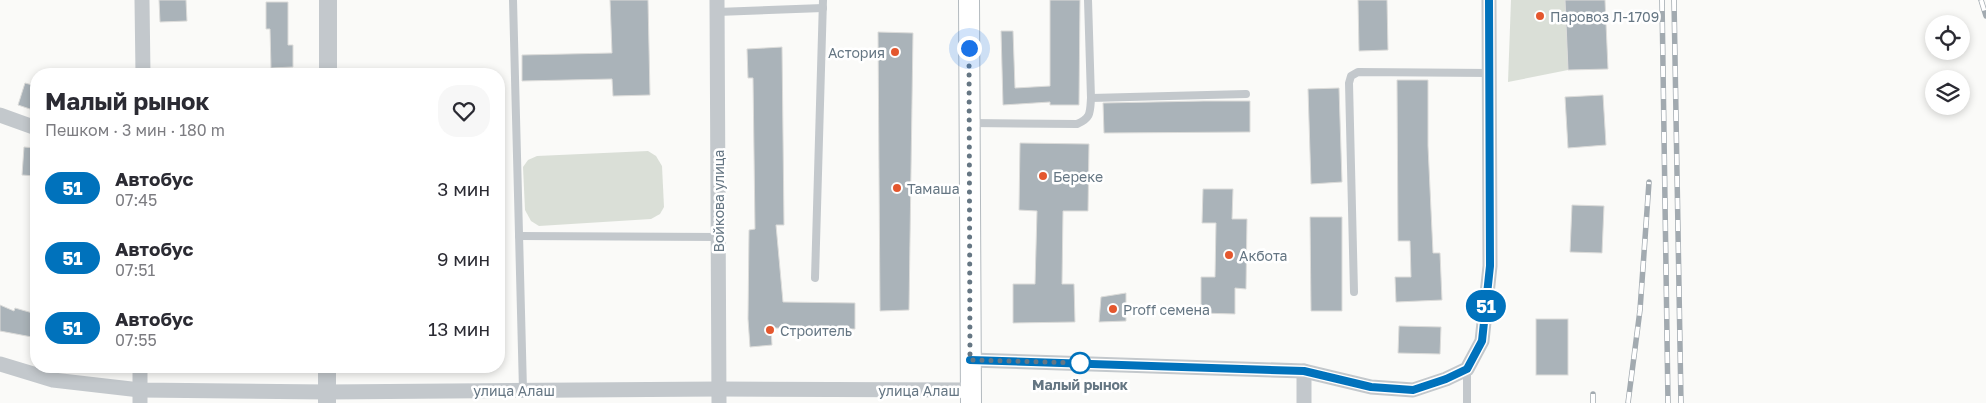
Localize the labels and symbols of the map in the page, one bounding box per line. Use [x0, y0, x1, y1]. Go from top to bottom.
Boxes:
place label: Паровоз Л-1709 [1550, 8, 1659, 25]
marker: Паровоз Л-1709 [1534, 10, 1546, 22]
your location [957, 36, 982, 61]
place label: Астория [828, 44, 885, 61]
marker: Астория [889, 46, 901, 58]
street label: Войкова улица [710, 150, 727, 252]
place label: Береке [1053, 168, 1103, 185]
marker: Береке [1037, 170, 1049, 182]
place label: Тамаша [907, 180, 960, 197]
marker: Тамаша [891, 182, 903, 194]
place label: Акбота [1239, 247, 1287, 264]
marker: Акбота [1223, 249, 1235, 261]
line badge: 51 [1464, 290, 1508, 322]
place label: Proff семена [1123, 301, 1210, 318]
marker: Proff семена [1107, 303, 1119, 315]
place label: Строитель [780, 322, 852, 339]
marker: Строитель [764, 324, 776, 336]
marker: Малый рынок [1069, 352, 1091, 374]
place label: Малый рынок [1032, 376, 1128, 393]
street label: улица Алаш [473, 382, 555, 399]
street label: улица Алаш [878, 382, 960, 399]

